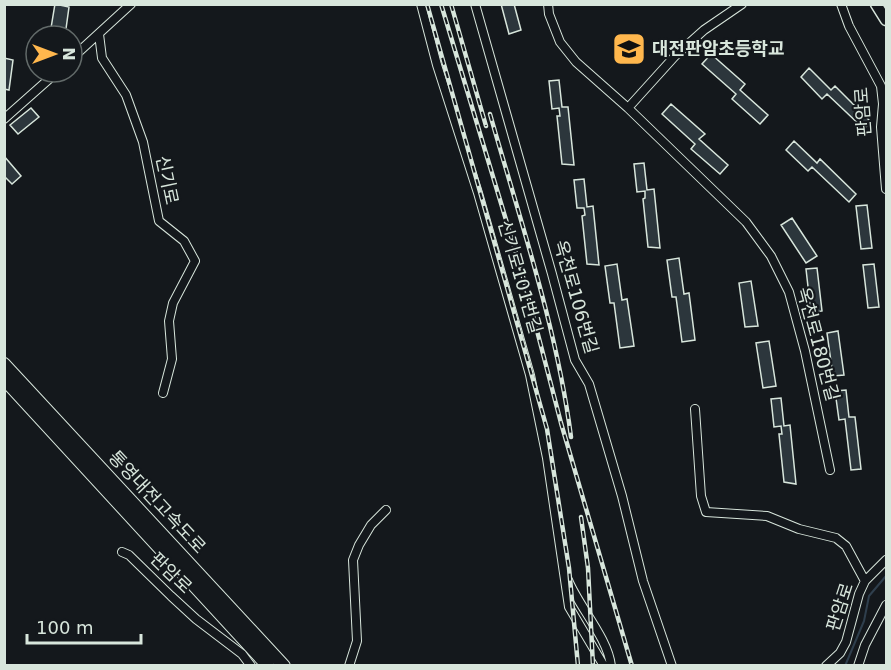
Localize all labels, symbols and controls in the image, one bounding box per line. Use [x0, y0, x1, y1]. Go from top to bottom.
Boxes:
north arrow [24, 24, 84, 84]
school or university icon: 대전판암초등학교 [611, 31, 647, 67]
place label: 대전판암초등학교 [652, 38, 784, 59]
text: N [59, 47, 78, 61]
street label: 판암로 [850, 87, 875, 138]
street label: 신기로 [152, 153, 183, 206]
street label: 신기로101번길 [494, 218, 547, 336]
street label: 옥천로106번길 [550, 238, 603, 356]
street label: 옥천로180번길 [793, 285, 844, 403]
street label: 통영대전고속도로 [105, 446, 210, 557]
street label: 판암로 [146, 548, 197, 597]
street label: 판암로 [822, 580, 857, 634]
scale bar [27, 607, 141, 645]
text: 100 m [36, 617, 94, 638]

